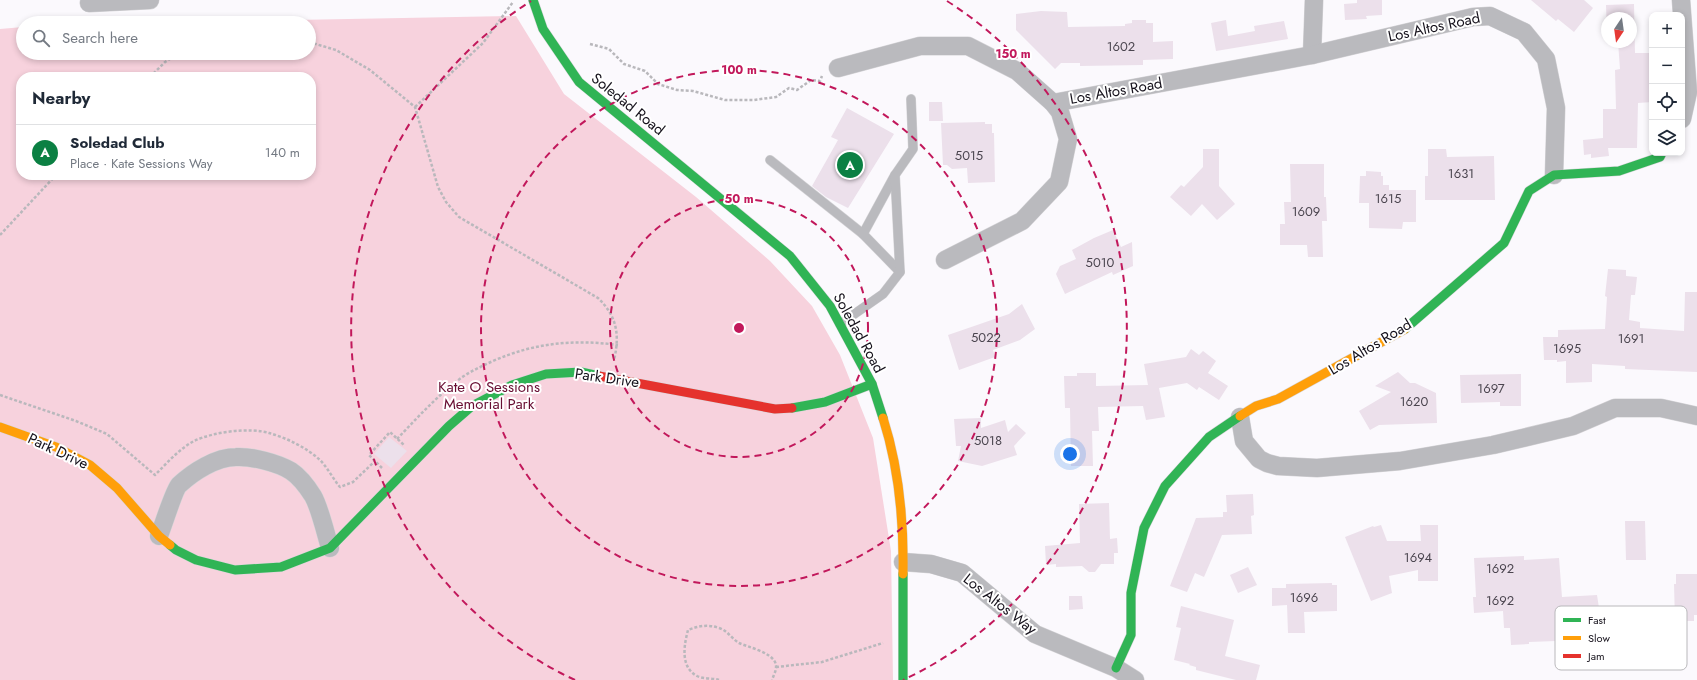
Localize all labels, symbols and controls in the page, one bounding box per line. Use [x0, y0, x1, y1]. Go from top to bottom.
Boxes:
street label: Los Altos Road [1386, 7, 1482, 47]
north arrow [1601, 12, 1637, 48]
map controls [1649, 12, 1685, 156]
button: + [1649, 12, 1685, 48]
search box [16, 16, 316, 60]
icon: search [30, 27, 52, 49]
text: Search here [62, 27, 138, 49]
house number: 1602 [1107, 37, 1135, 56]
text: 150 m [995, 45, 1031, 63]
button: − [1649, 48, 1685, 84]
text: 100 m [721, 61, 757, 79]
street label: Soledad Road [587, 68, 669, 140]
street label: Los Altos Road [1068, 72, 1164, 110]
button: locate [1649, 84, 1685, 120]
text: Nearby [32, 86, 90, 110]
button: layers [1649, 120, 1685, 156]
text: Soledad Club [70, 132, 164, 154]
text: A [40, 143, 50, 162]
text: 140 m [265, 143, 300, 162]
house number: 5015 [955, 146, 983, 165]
pin: A [837, 150, 863, 180]
text: Place · Kate Sessions Way [70, 154, 213, 173]
house number: 1631 [1448, 164, 1474, 183]
house number: 1615 [1375, 189, 1401, 208]
text: 50 m [724, 190, 754, 208]
house number: 1609 [1292, 202, 1320, 221]
house number: 5010 [1086, 253, 1115, 272]
street label: Soledad Road [828, 289, 890, 377]
street label: Los Altos Road [1324, 313, 1416, 381]
centre of rings [732, 321, 746, 335]
house number: 5022 [971, 328, 1001, 347]
house number: 1691 [1618, 329, 1644, 348]
house number: 1695 [1553, 339, 1581, 358]
street label: Park Drive [573, 363, 641, 393]
park label: Kate O Sessions Memorial Park [438, 376, 540, 415]
house number: 1697 [1477, 379, 1505, 398]
house number: 1620 [1400, 392, 1428, 411]
street label: Park Drive [24, 427, 92, 475]
house number: 5018 [974, 431, 1002, 450]
your location [1060, 444, 1080, 464]
house number: 1694 [1404, 548, 1433, 567]
house number: 1692 [1486, 559, 1514, 578]
street label: Los Altos Way [958, 568, 1042, 640]
house number: 1696 [1290, 588, 1318, 607]
house number: 1692 [1486, 591, 1514, 610]
legend [1555, 606, 1687, 670]
text: Fast [1588, 612, 1606, 628]
text: Slow [1588, 630, 1610, 646]
text: Jam [1586, 648, 1605, 664]

